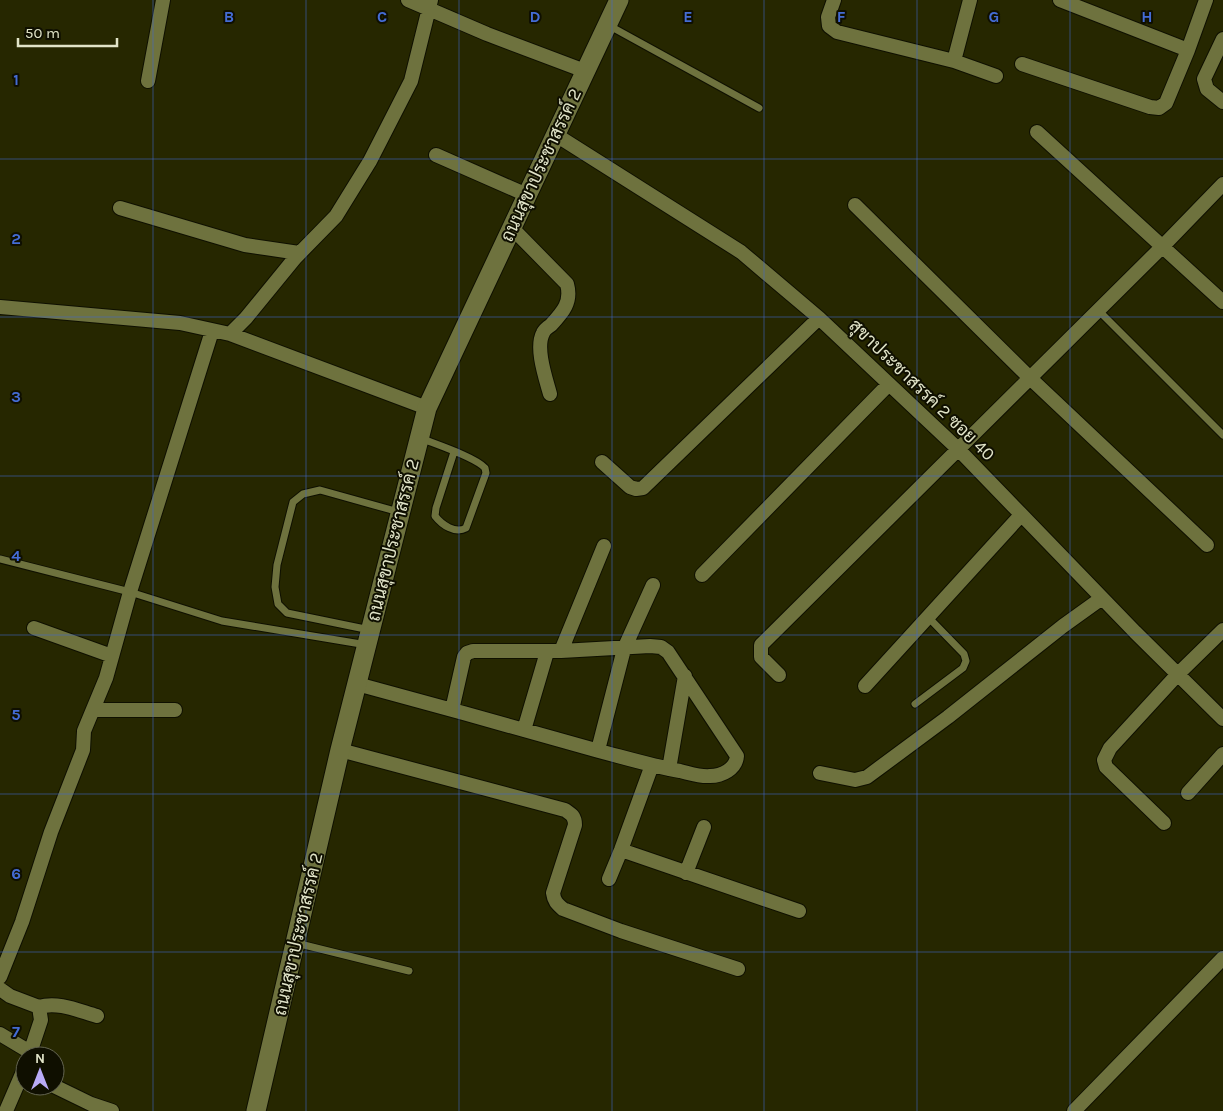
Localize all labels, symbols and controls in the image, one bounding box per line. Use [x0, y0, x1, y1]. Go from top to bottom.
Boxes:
text: B [224, 7, 234, 26]
text: C [377, 7, 387, 26]
text: D [530, 7, 541, 26]
text: E [683, 7, 693, 26]
text: F [837, 7, 846, 26]
text: G [989, 7, 999, 26]
text: H [1141, 7, 1153, 26]
scale bar [18, 15, 116, 47]
text: 50 m [25, 24, 60, 42]
text: 1 [13, 70, 19, 89]
street label: ถนนสุขาประชาสรรค์ 2 [494, 84, 587, 245]
text: 2 [11, 229, 21, 248]
street label: สุขาประชาสรรค์ 2 ซอย 40 [844, 313, 1001, 466]
text: 3 [11, 387, 21, 406]
street label: ถนนสุขาประชาสรรค์ 2 [360, 456, 425, 624]
text: 4 [11, 546, 21, 565]
text: 5 [11, 705, 21, 724]
street label: ถนนสุขาประชาสรรค์ 2 [267, 850, 328, 1018]
text: 6 [11, 864, 21, 883]
text: 7 [12, 1022, 20, 1041]
north arrow [15, 1046, 65, 1096]
text: N [35, 1050, 45, 1067]

